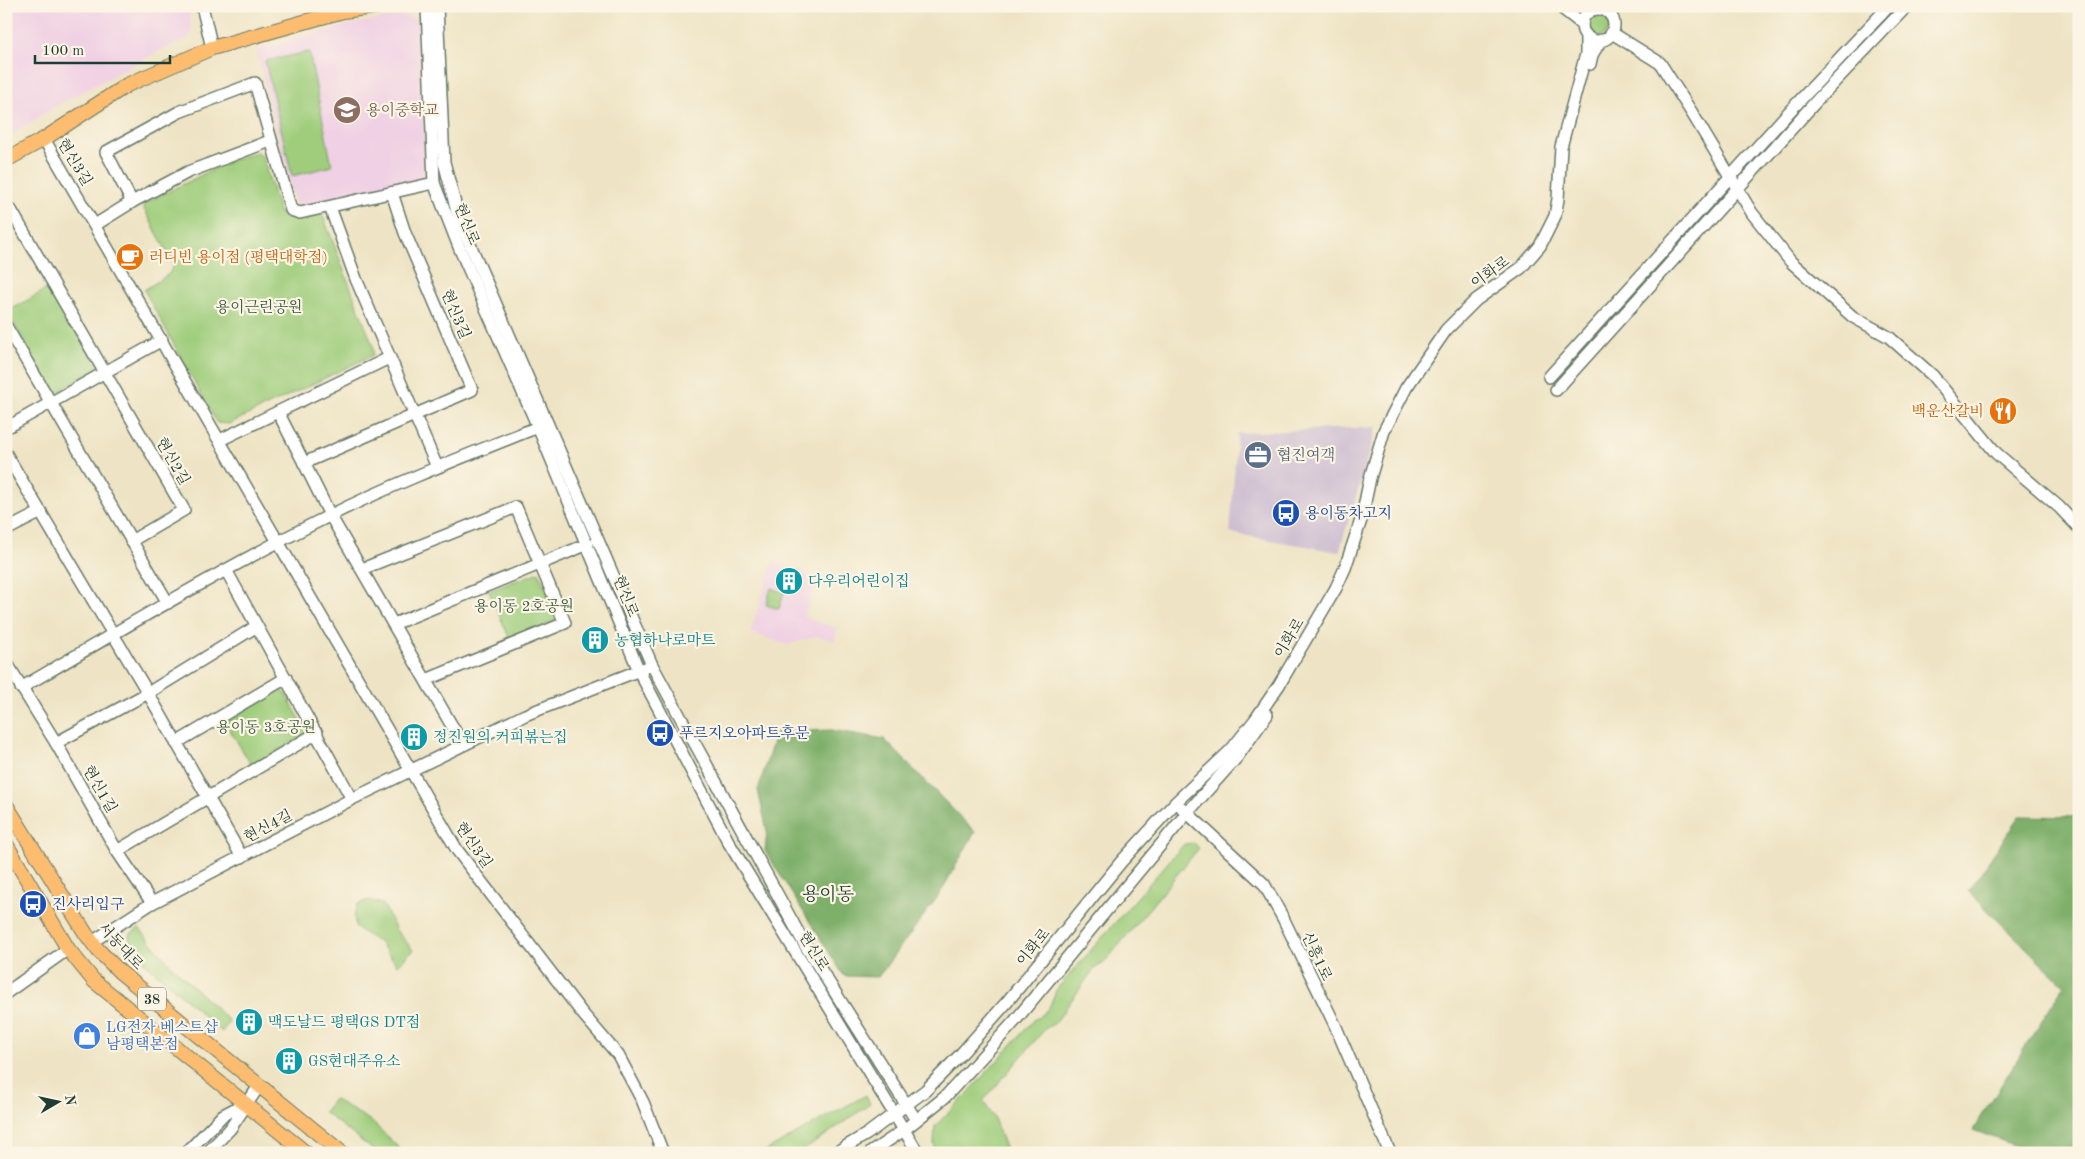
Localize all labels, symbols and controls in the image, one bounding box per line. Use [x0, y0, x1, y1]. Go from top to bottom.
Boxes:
scale bar [35, 32, 170, 64]
text: 100 m [42, 44, 84, 59]
school or university icon: 용이중학교 [332, 95, 362, 125]
place label: 용이중학교 [366, 102, 439, 119]
street label: 현신3길 [54, 136, 95, 189]
street label: 현신로 [451, 201, 483, 248]
cafe icon: 러디빈 용이점 (평택대학점) [115, 242, 145, 272]
place label: 러디빈 용이점 (평택대학점) [149, 249, 328, 266]
street label: 이화로 [1468, 252, 1513, 292]
street label: 현신3길 [438, 287, 474, 342]
park label: 용이근린공원 [216, 299, 302, 316]
restaurant icon: 백운산갈비 [1988, 396, 2018, 426]
place label: 백운산갈비 [1912, 402, 1984, 420]
street label: 현신2길 [152, 434, 193, 488]
office icon: 협진여객 [1243, 440, 1273, 470]
place label: 협진여객 [1277, 447, 1335, 464]
bus stop icon: 용이동차고지 [1271, 498, 1301, 528]
place label: 용이동차고지 [1305, 505, 1392, 522]
building icon: 다우리어린이집 [774, 566, 804, 596]
street label: 현신로 [610, 573, 642, 620]
place label: 다우리어린이집 [808, 573, 909, 590]
park label: 용이동 2호공원 [474, 598, 574, 615]
street label: 이화로 [1271, 615, 1308, 661]
building icon: 농협하나로마트 [580, 625, 610, 655]
place label: 농협하나로마트 [614, 632, 716, 649]
bus stop icon: 푸르지오아파트후문 [645, 718, 675, 748]
park label: 용이동 3호공원 [216, 719, 316, 736]
building icon: 정진원의 커피볶는집 [399, 722, 429, 752]
place label: 푸르지오아파트후문 [679, 724, 810, 742]
place label: 정진원의 커피볶는집 [433, 728, 568, 746]
street label: 현신1길 [79, 762, 120, 816]
street label: 현신4길 [241, 807, 295, 846]
street label: 현신3길 [452, 819, 496, 872]
district label: 용이동 [802, 885, 854, 904]
bus stop icon: 진사리입구 [18, 889, 48, 919]
place label: 진사리입구 [52, 896, 125, 913]
street label: 서동대로 [95, 919, 147, 974]
street label: 이화로 [1013, 925, 1054, 970]
street label: 현신로 [795, 928, 832, 975]
street label: 신흥1로 [1298, 929, 1336, 984]
road number: 38 [138, 988, 166, 1011]
building icon: 맥도날드 평택GS DT점 [234, 1007, 264, 1037]
place label: 맥도날드 평택GS DT점 [268, 1014, 420, 1031]
place label: LG전자 베스트샵 남평택본점 [106, 1019, 219, 1053]
shop icon: LG전자 베스트샵 남평택본점 [72, 1021, 102, 1051]
building icon: GS현대주유소 [274, 1046, 304, 1076]
place label: GS현대주유소 [308, 1053, 401, 1070]
north arrow [32, 1076, 82, 1126]
text: N [62, 1094, 78, 1107]

